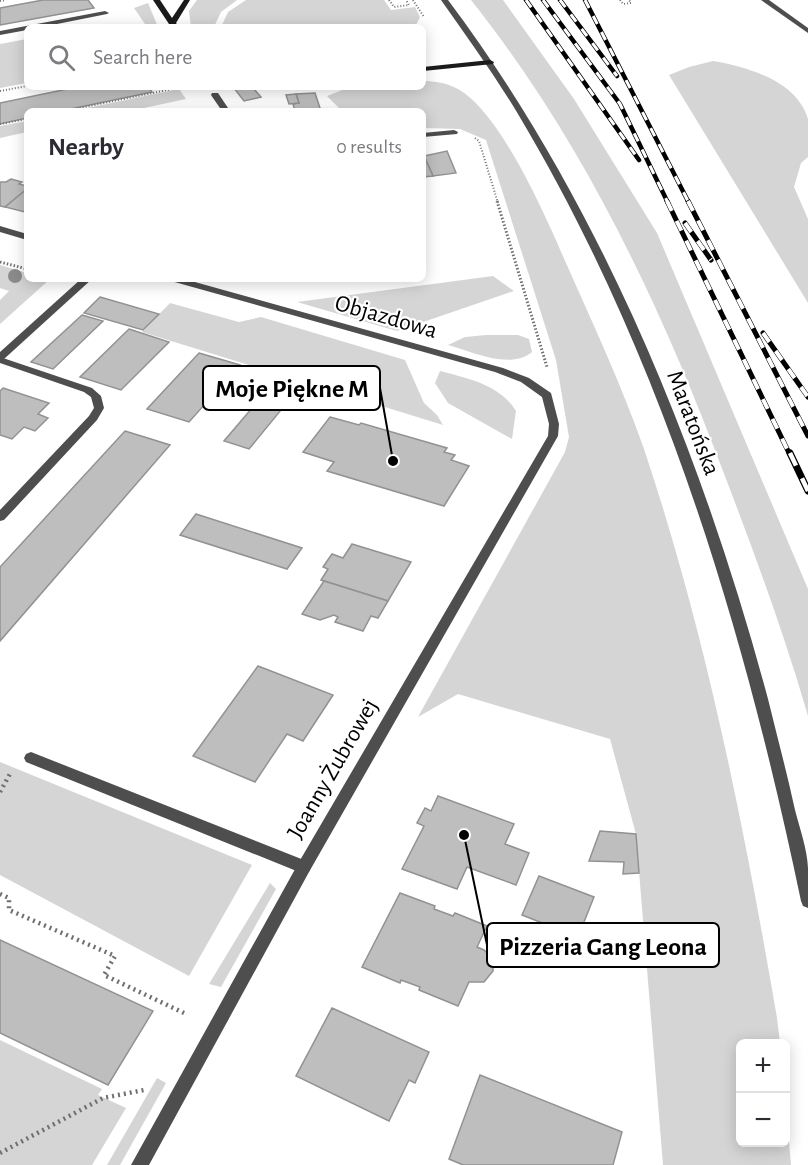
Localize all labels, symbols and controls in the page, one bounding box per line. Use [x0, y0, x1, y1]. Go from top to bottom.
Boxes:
search box [24, 24, 426, 90]
icon: search [45, 41, 78, 74]
text: Search here [93, 46, 192, 68]
text: Nearby [48, 134, 124, 160]
text: 0 results [336, 137, 402, 157]
street label: Objazdowa [332, 291, 440, 343]
callout: Moje Piękne M [203, 366, 380, 410]
street label: Maratońska [662, 367, 724, 479]
text: Moje Piękne M [215, 376, 369, 402]
street label: Joanny Żubrowej [283, 695, 383, 843]
callout: Pizzeria Gang Leona [487, 923, 719, 967]
text: Pizzeria Gang Leona [499, 934, 707, 960]
map controls [736, 1039, 790, 1147]
button: + [736, 1039, 790, 1093]
button: − [736, 1093, 790, 1147]

